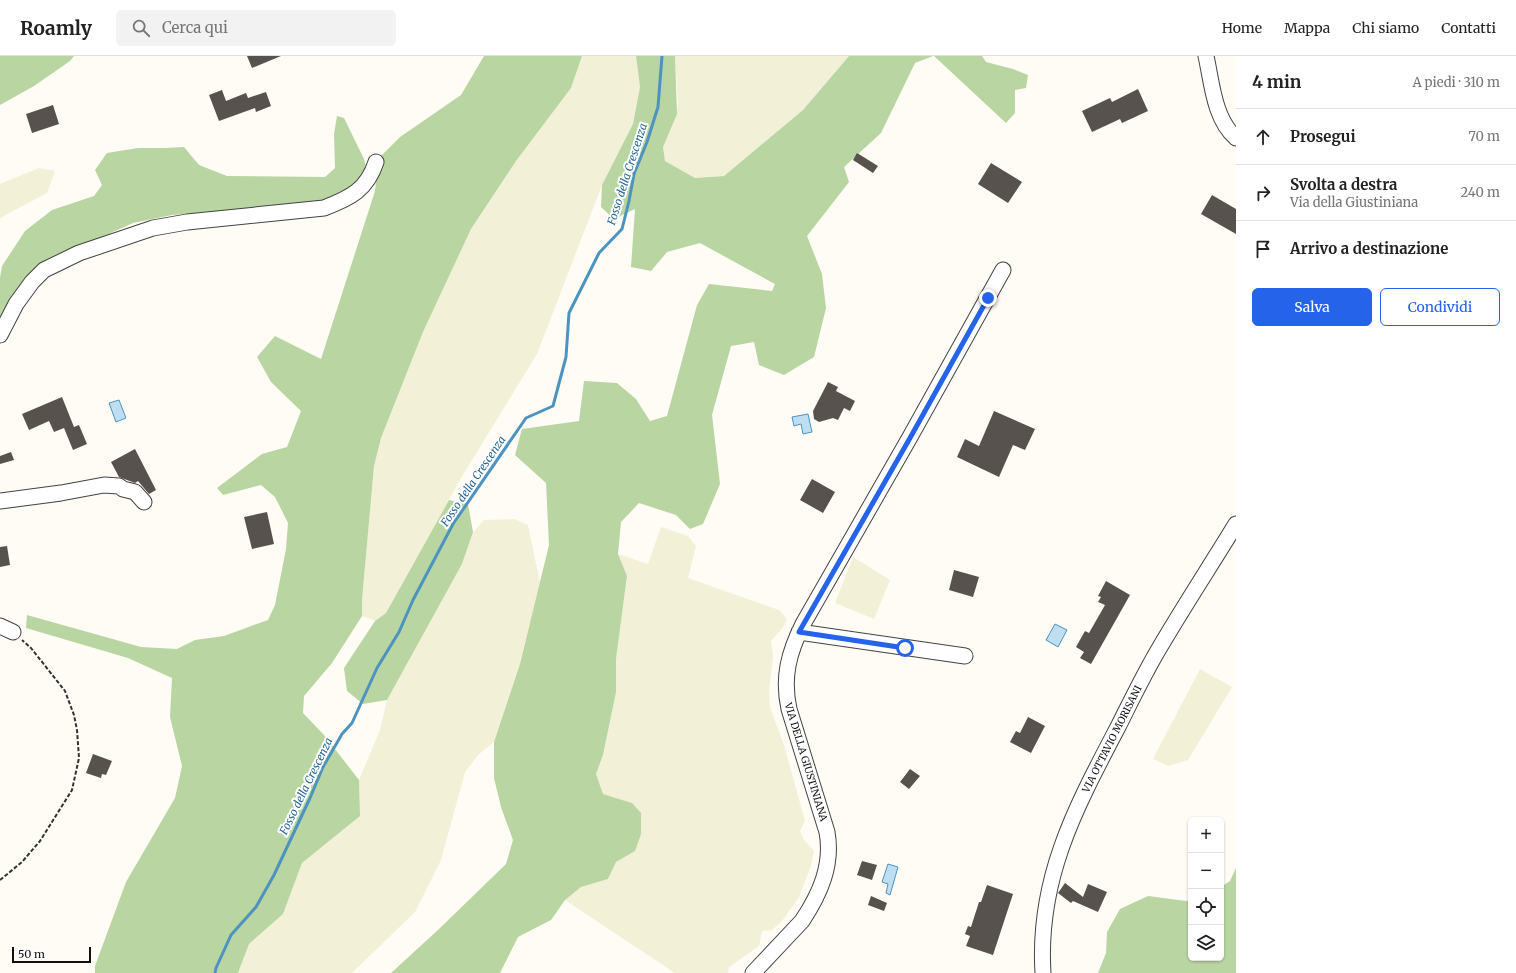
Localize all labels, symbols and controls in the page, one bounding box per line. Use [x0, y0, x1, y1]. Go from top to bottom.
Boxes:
search box [116, 10, 396, 46]
text: Roamly [20, 16, 92, 40]
icon: search [130, 17, 152, 39]
text: Cerca qui [162, 18, 228, 37]
text: Home [1222, 19, 1262, 37]
text: Mappa [1284, 19, 1330, 37]
text: Chi siamo [1352, 19, 1419, 37]
text: Contatti [1441, 19, 1496, 37]
text: 4 min [1252, 71, 1301, 93]
text: A piedi · 310 m [1412, 74, 1500, 91]
water label: Fosso della Crescenza [604, 121, 650, 228]
icon: ahead [1252, 126, 1274, 148]
text: Prosegui [1290, 127, 1356, 146]
text: 70 m [1469, 128, 1500, 145]
text: Svolta a destra [1290, 175, 1397, 194]
icon: right [1252, 182, 1274, 204]
text: 240 m [1460, 184, 1500, 201]
text: Via della Giustiniana [1290, 194, 1418, 211]
icon: arrive [1252, 238, 1274, 260]
text: Arrivo a destinazione [1290, 239, 1448, 258]
button: Salva [1252, 288, 1372, 326]
button: Condividi [1380, 288, 1500, 326]
route end [979, 289, 997, 307]
water label: Fosso della Crescenza [437, 433, 508, 530]
route start [896, 639, 914, 657]
street label: VIA OTTAVIO MORISANI [1079, 683, 1145, 796]
street label: VIA DELLA GIUSTINIANA [781, 700, 831, 824]
water label: Fosso della Crescenza [276, 735, 336, 838]
map controls [1188, 817, 1224, 961]
button: + [1188, 817, 1224, 853]
button: − [1188, 853, 1224, 889]
button: locate [1188, 889, 1224, 925]
button: layers [1188, 925, 1224, 961]
scale bar [12, 945, 91, 964]
text: 50 m [18, 947, 45, 961]

